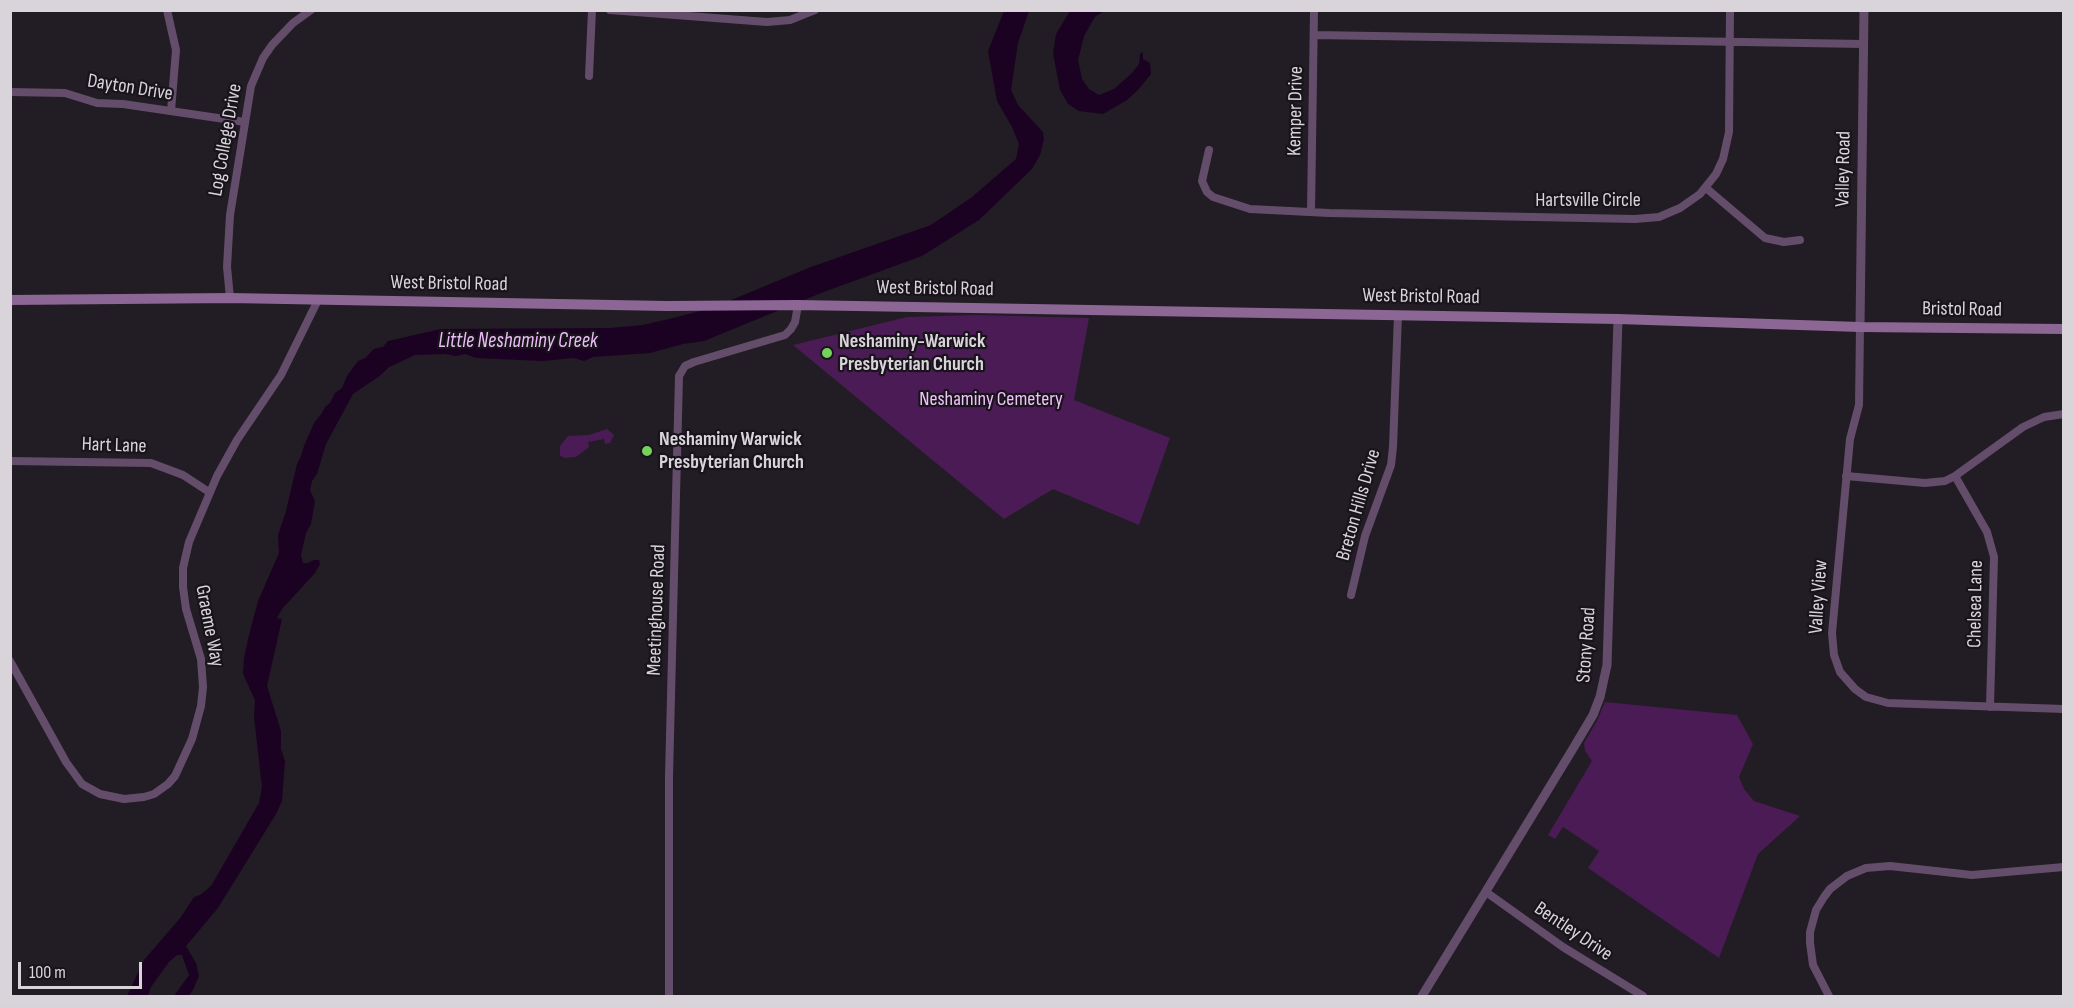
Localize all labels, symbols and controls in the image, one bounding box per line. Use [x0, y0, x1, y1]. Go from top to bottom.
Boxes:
street label: Kemper Drive [1283, 66, 1309, 156]
street label: Dayton Drive [86, 69, 174, 107]
street label: Log College Drive [204, 82, 248, 198]
street label: Valley Road [1831, 131, 1857, 207]
street label: Hartsville Circle [1535, 189, 1641, 213]
street label: West Bristol Road [390, 271, 508, 297]
street label: West Bristol Road [876, 276, 994, 302]
street label: West Bristol Road [1362, 284, 1480, 310]
street label: Bristol Road [1922, 297, 2002, 323]
water label: Little Neshaminy Creek [438, 329, 598, 355]
place label: Neshaminy-Warwick Presbyterian Church [839, 330, 985, 377]
marker: Neshaminy-Warwick Presbyterian Church [820, 346, 834, 360]
park label: Neshaminy Cemetery [919, 388, 1063, 412]
place label: Neshaminy Warwick Presbyterian Church [659, 428, 804, 475]
street label: Hart Lane [81, 433, 147, 459]
marker: Neshaminy Warwick Presbyterian Church [640, 444, 654, 458]
street label: Breton Hills Drive [1332, 446, 1386, 564]
street label: Meetinghouse Road [643, 544, 671, 676]
street label: Valley View [1804, 559, 1834, 635]
street label: Chelsea Lane [1963, 560, 1989, 648]
street label: Graeme Way [189, 583, 229, 669]
street label: Stony Road [1572, 606, 1602, 684]
street label: Bentley Drive [1529, 897, 1617, 967]
scale bar [21, 950, 146, 988]
text: 100 m [29, 962, 66, 983]

